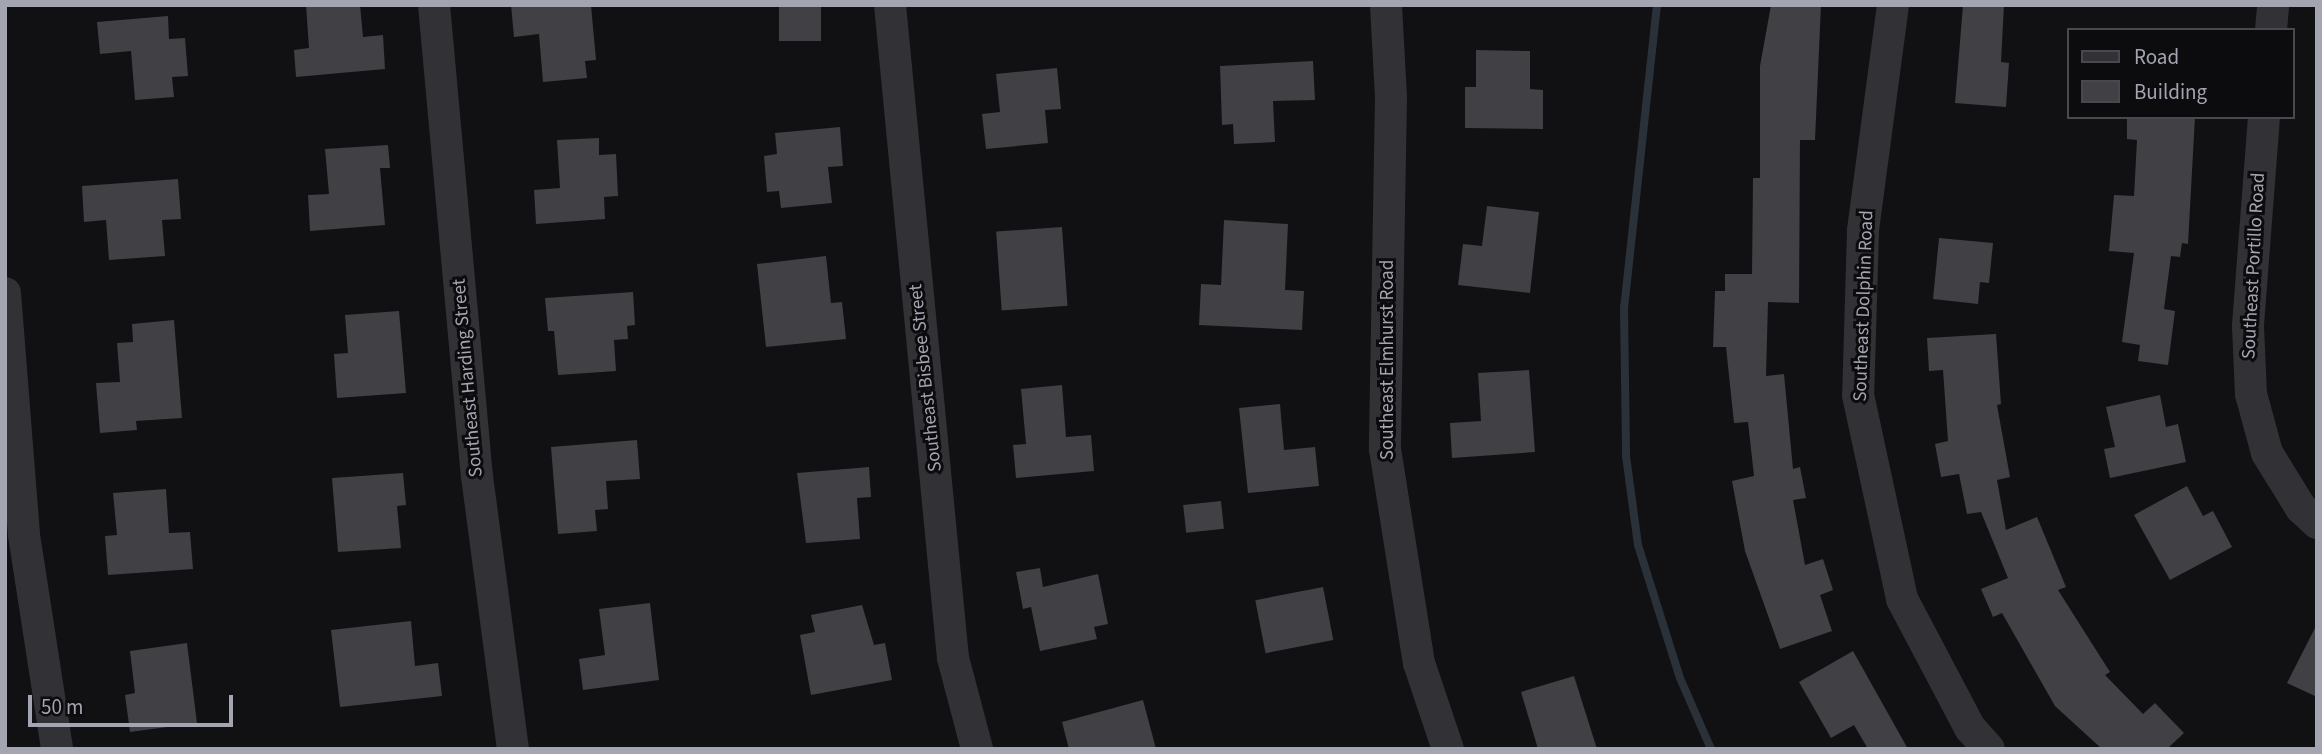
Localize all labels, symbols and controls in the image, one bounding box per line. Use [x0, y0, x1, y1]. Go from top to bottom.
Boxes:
legend [2066, 28, 2294, 119]
text: Road [2134, 42, 2179, 72]
text: Building [2134, 77, 2207, 107]
street label: Southeast Portillo Road [2238, 172, 2270, 360]
street label: Southeast Dolphin Road [1849, 210, 1879, 402]
street label: Southeast Elmhurst Road [1377, 260, 1399, 460]
street label: Southeast Harding Street [448, 278, 488, 478]
street label: Southeast Bisbee Street [905, 283, 947, 473]
scale bar [32, 680, 236, 724]
text: 50 m [41, 692, 83, 722]

